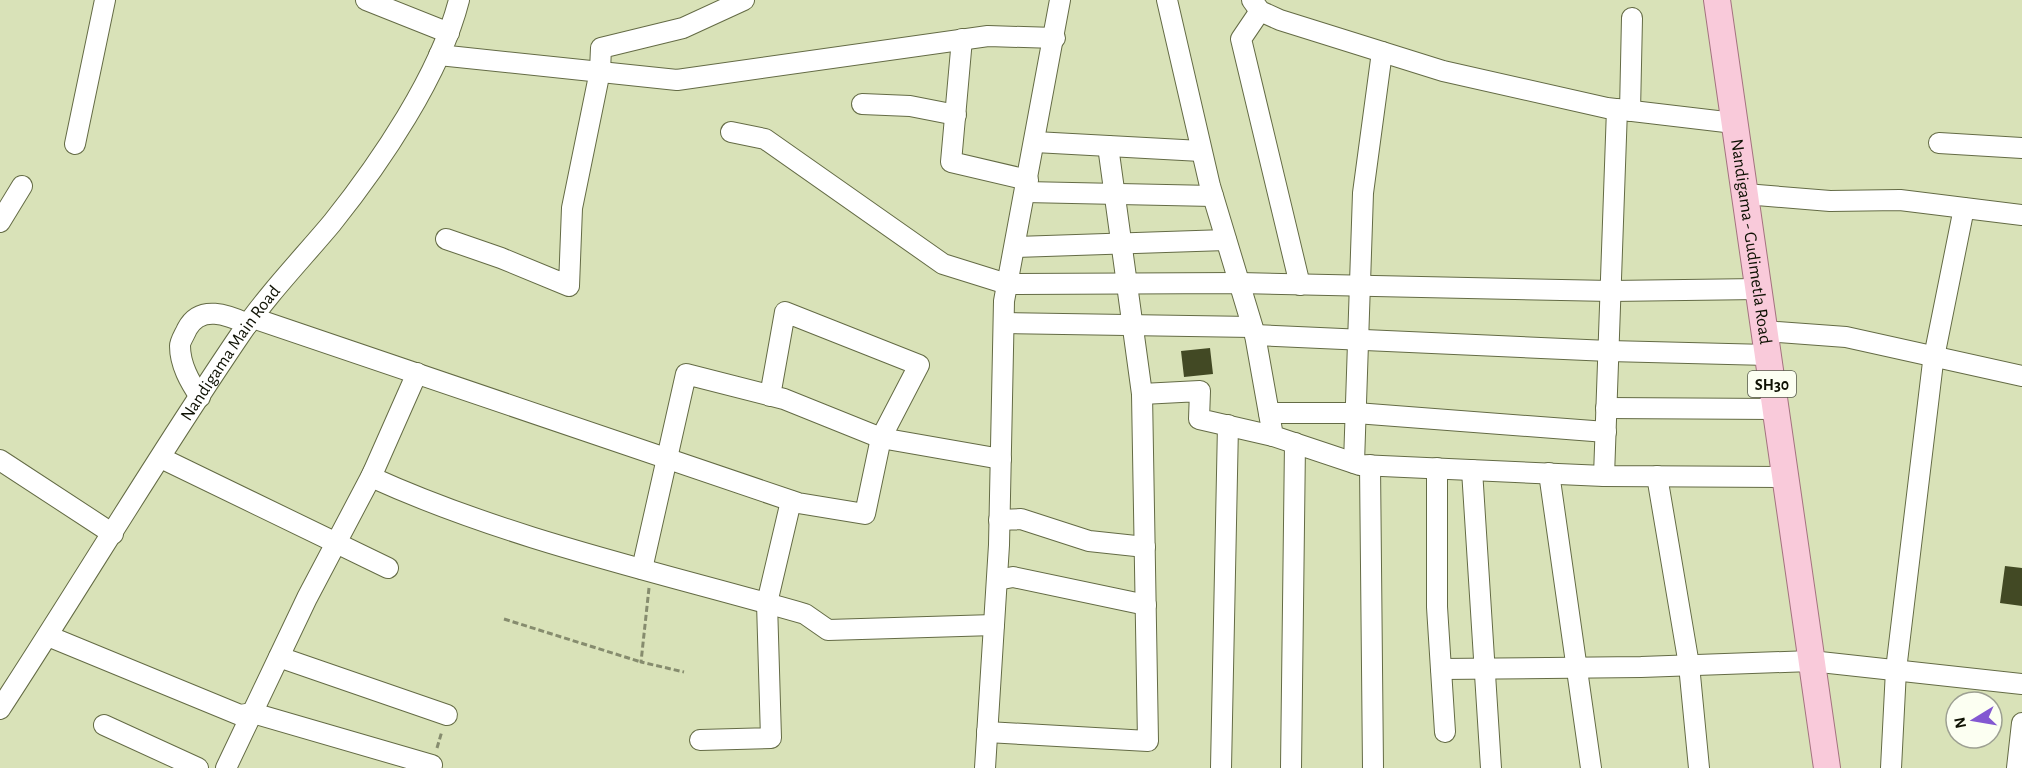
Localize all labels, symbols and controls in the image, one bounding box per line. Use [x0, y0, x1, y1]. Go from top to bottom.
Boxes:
street label: Nandigama - Gudimetla Road [1727, 138, 1774, 346]
street label: Nandigama Main Road [178, 282, 284, 424]
road number: SH30 [1748, 371, 1796, 397]
north arrow [1944, 690, 2004, 750]
text: N [1951, 716, 1969, 730]

